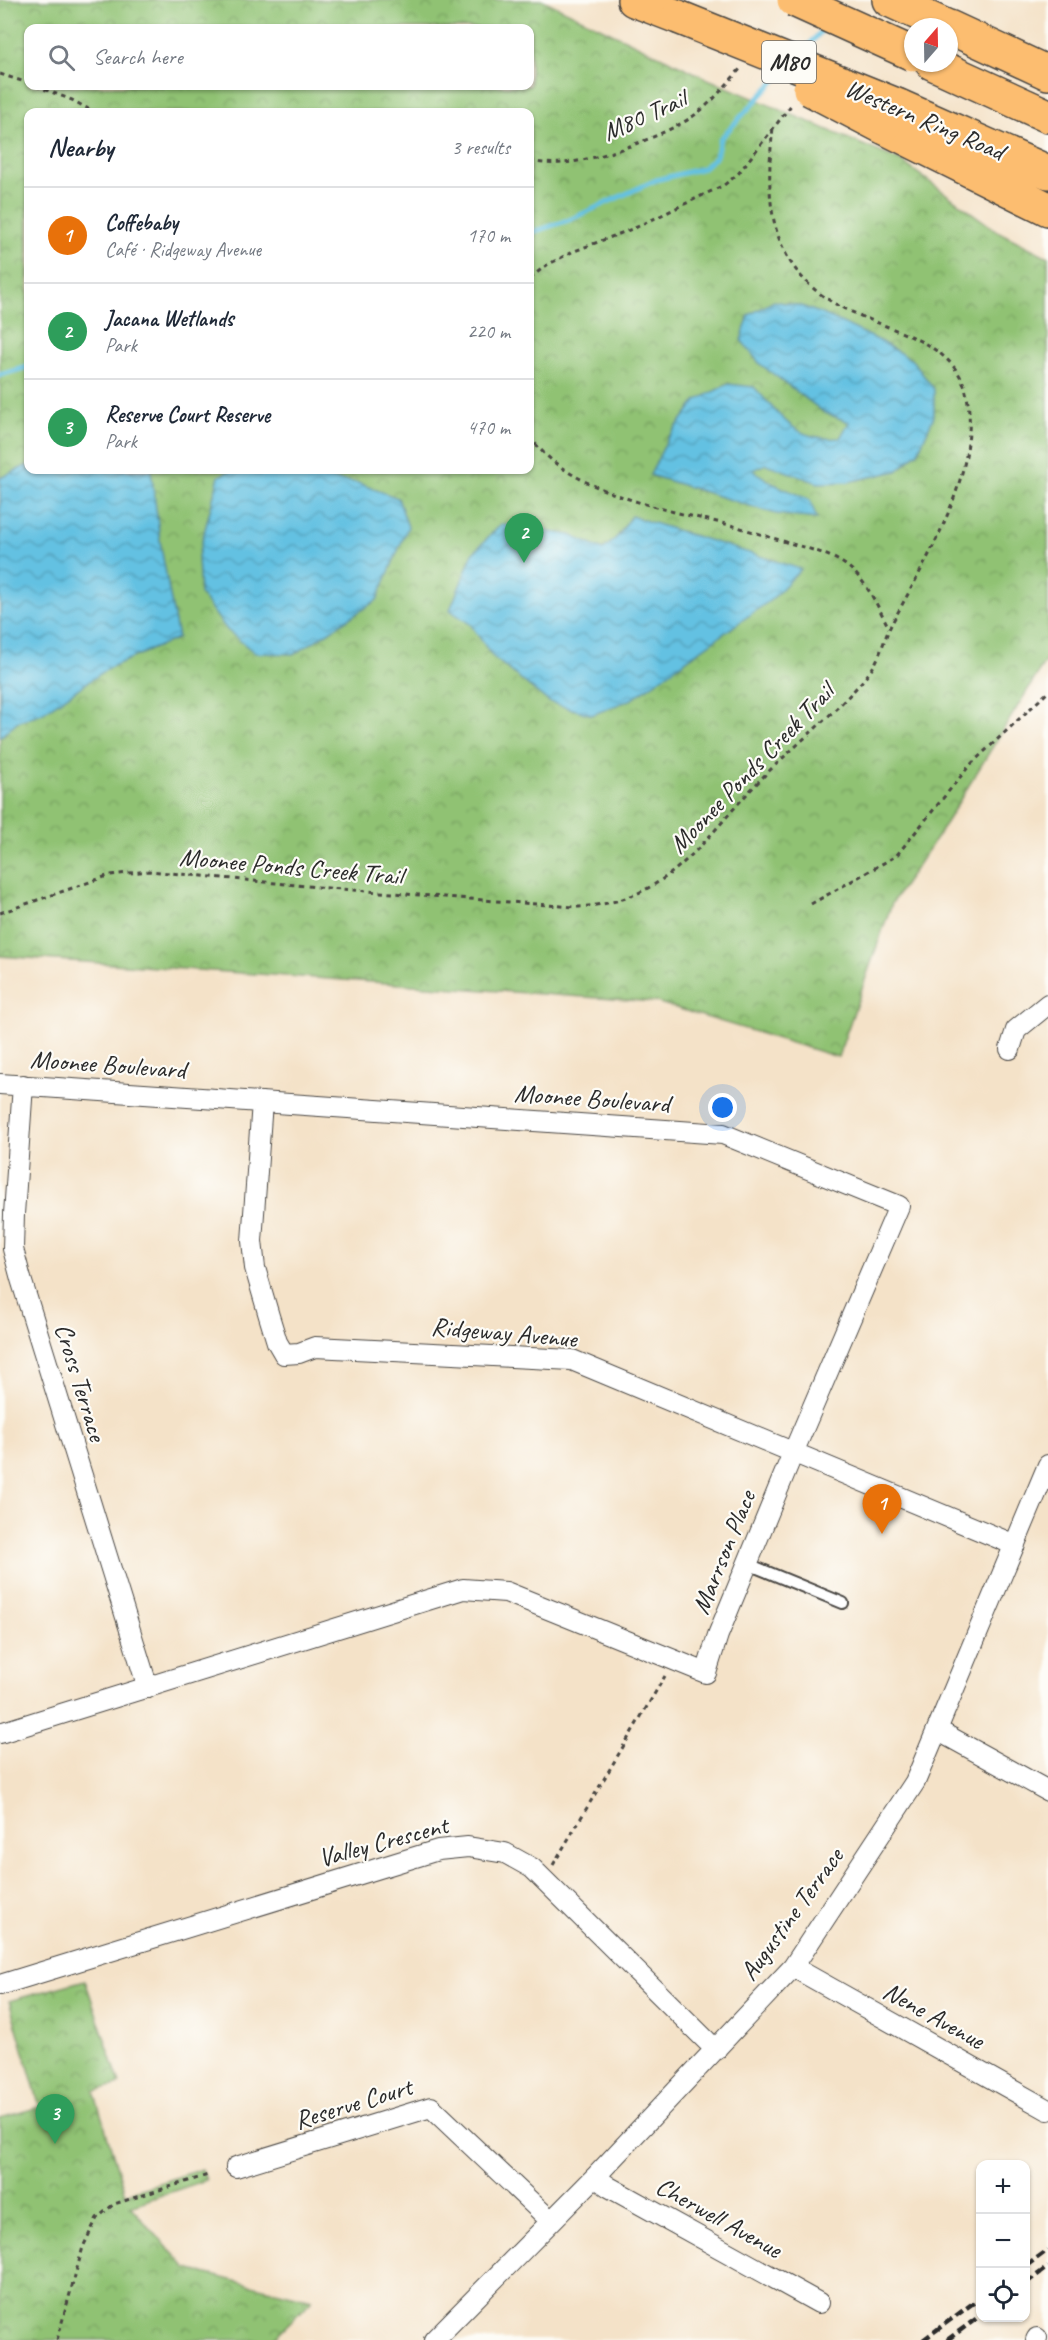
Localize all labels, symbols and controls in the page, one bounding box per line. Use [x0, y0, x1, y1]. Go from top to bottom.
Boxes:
north arrow [904, 18, 958, 72]
search box [24, 24, 534, 90]
icon: search [45, 41, 78, 74]
road number: M80 [762, 41, 816, 83]
text: Search here [93, 43, 183, 71]
street label: Western Ring Road [840, 71, 1013, 169]
street label: M80 Trail [597, 81, 695, 148]
text: Nearby [48, 131, 113, 164]
text: 3 results [451, 135, 510, 160]
text: Coffebaby [105, 209, 178, 237]
text: 1 [63, 223, 72, 248]
text: 170 m [467, 223, 510, 248]
text: Café · Ridgeway Avenue [105, 237, 261, 262]
text: Jacana Wetlands [105, 305, 233, 333]
text: 2 [63, 319, 72, 344]
text: 220 m [467, 319, 510, 344]
text: Park [105, 333, 137, 358]
text: Reserve Court Reserve [105, 401, 270, 429]
text: 3 [63, 415, 72, 440]
text: 470 m [467, 415, 510, 440]
text: Park [105, 429, 137, 454]
pin: 2 [504, 514, 544, 563]
street label: Moonee Ponds Creek Trail [662, 673, 844, 860]
street label: Moonee Ponds Creek Trail [178, 840, 409, 893]
street label: Moonee Boulevard [29, 1043, 191, 1087]
street label: Moonee Boulevard [513, 1077, 675, 1121]
your location [708, 1093, 737, 1122]
street label: Ridgeway Avenue [430, 1310, 580, 1355]
street label: Cross Terrace [47, 1319, 115, 1447]
street label: Marrson Place [684, 1483, 764, 1619]
pin: 1 [862, 1484, 902, 1534]
street label: Valley Crescent [315, 1808, 454, 1875]
street label: Augustine Terrace [732, 1839, 852, 1987]
street label: Nene Avenue [877, 1974, 991, 2057]
street label: Reserve Court [290, 2069, 418, 2137]
pin: 3 [36, 2094, 74, 2144]
map controls [976, 2160, 1030, 2322]
button: + [976, 2160, 1030, 2214]
street label: Cherwell Avenue [650, 2169, 789, 2266]
button: − [976, 2214, 1030, 2268]
button: locate [976, 2268, 1030, 2322]

